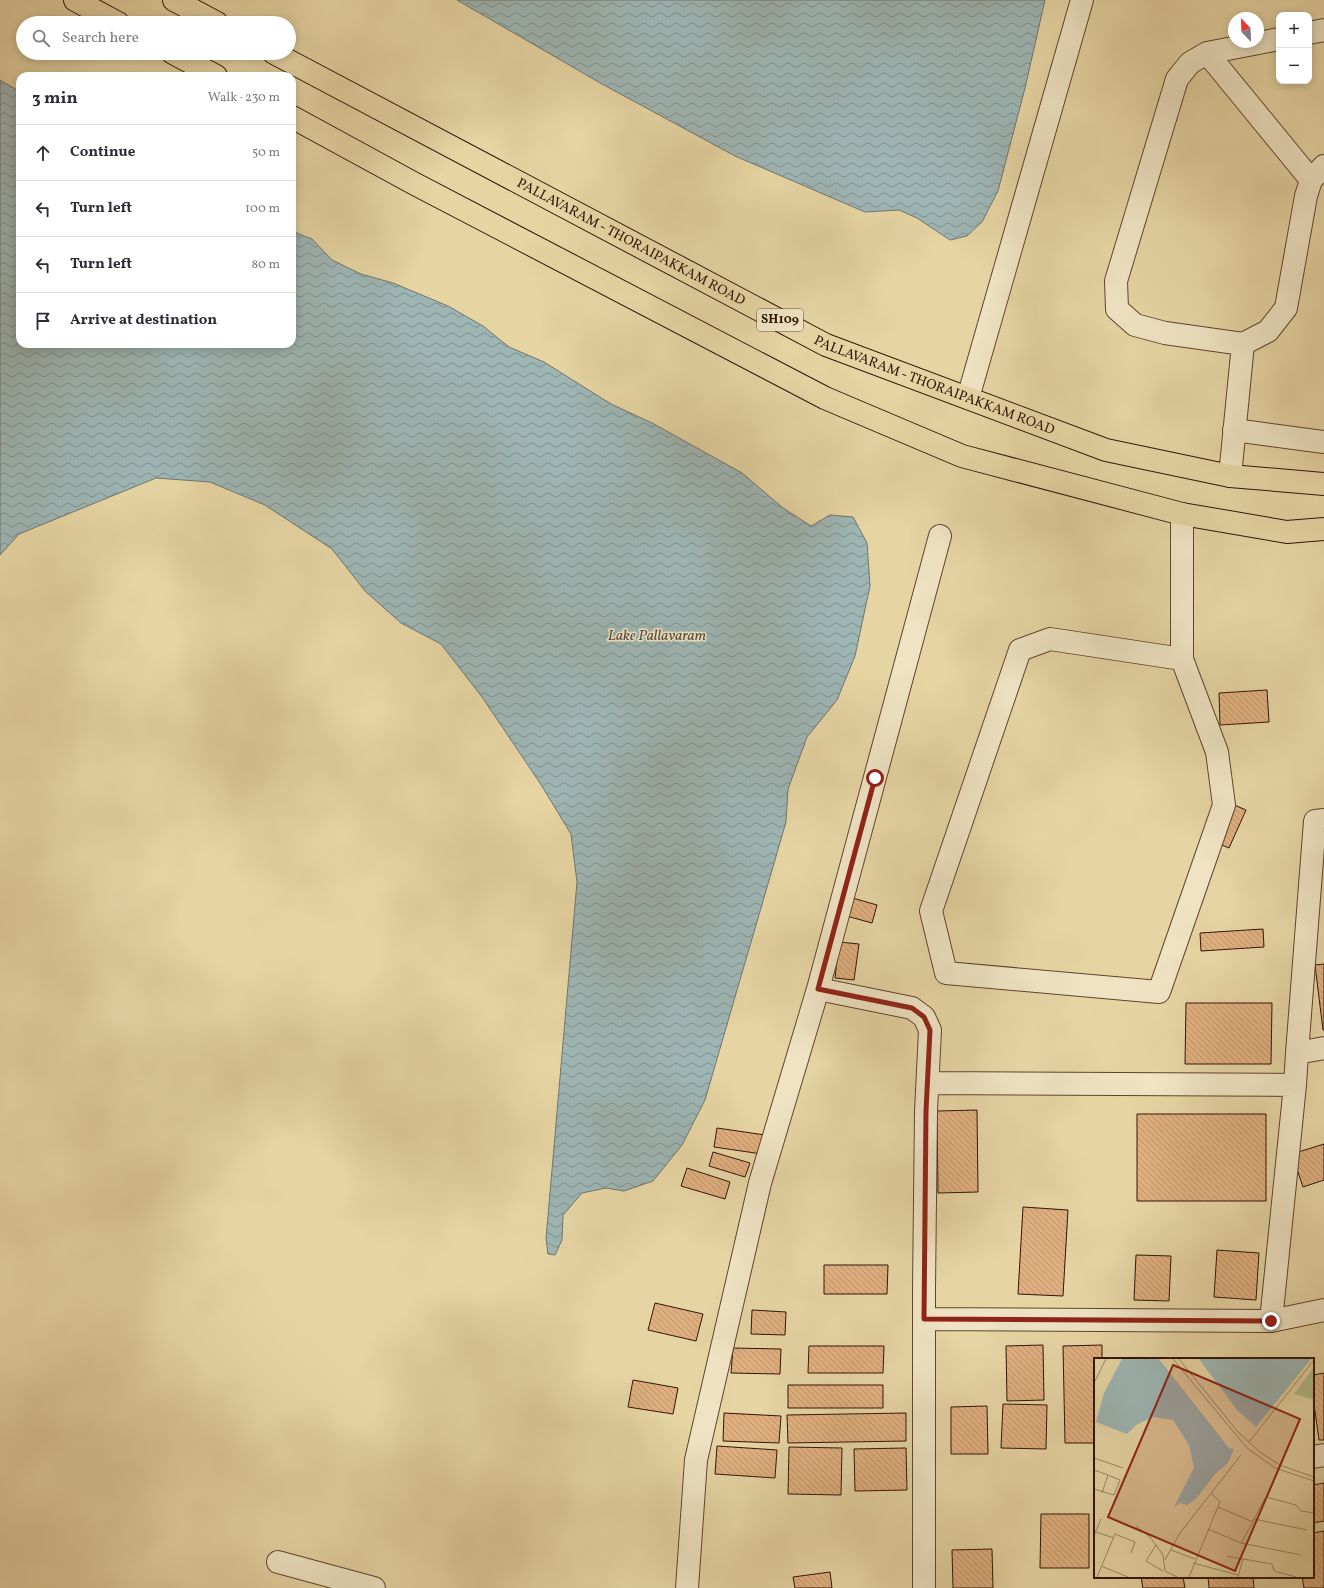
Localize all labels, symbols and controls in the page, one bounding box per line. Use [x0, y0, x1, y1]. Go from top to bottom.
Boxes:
north arrow [1228, 12, 1264, 48]
map controls [1276, 12, 1312, 84]
button: + [1276, 12, 1312, 48]
search box [16, 16, 296, 60]
icon: search [30, 27, 52, 49]
text: Search here [62, 28, 139, 49]
button: − [1276, 48, 1312, 84]
text: 3 min [32, 87, 78, 110]
text: Walk · 230 m [208, 89, 280, 107]
icon: ahead [32, 142, 54, 164]
text: Continue [70, 142, 135, 163]
text: 50 m [252, 144, 280, 162]
street label: PALLAVARAM - THORAIPAKKAM ROAD [514, 174, 749, 310]
icon: left [32, 198, 54, 220]
text: Turn left [70, 198, 132, 219]
text: 100 m [245, 200, 280, 218]
icon: left [32, 254, 54, 276]
text: Turn left [70, 254, 132, 275]
text: 80 m [251, 256, 280, 274]
road number: SH109 [757, 309, 803, 331]
icon: arrive [32, 310, 54, 332]
text: Arrive at destination [70, 310, 217, 331]
street label: PALLAVARAM - THORAIPAKKAM ROAD [811, 331, 1057, 439]
water label: Lake Pallavaram [608, 626, 707, 647]
route start [866, 769, 884, 787]
route end [1262, 1312, 1280, 1330]
inset map [1094, 1358, 1314, 1578]

